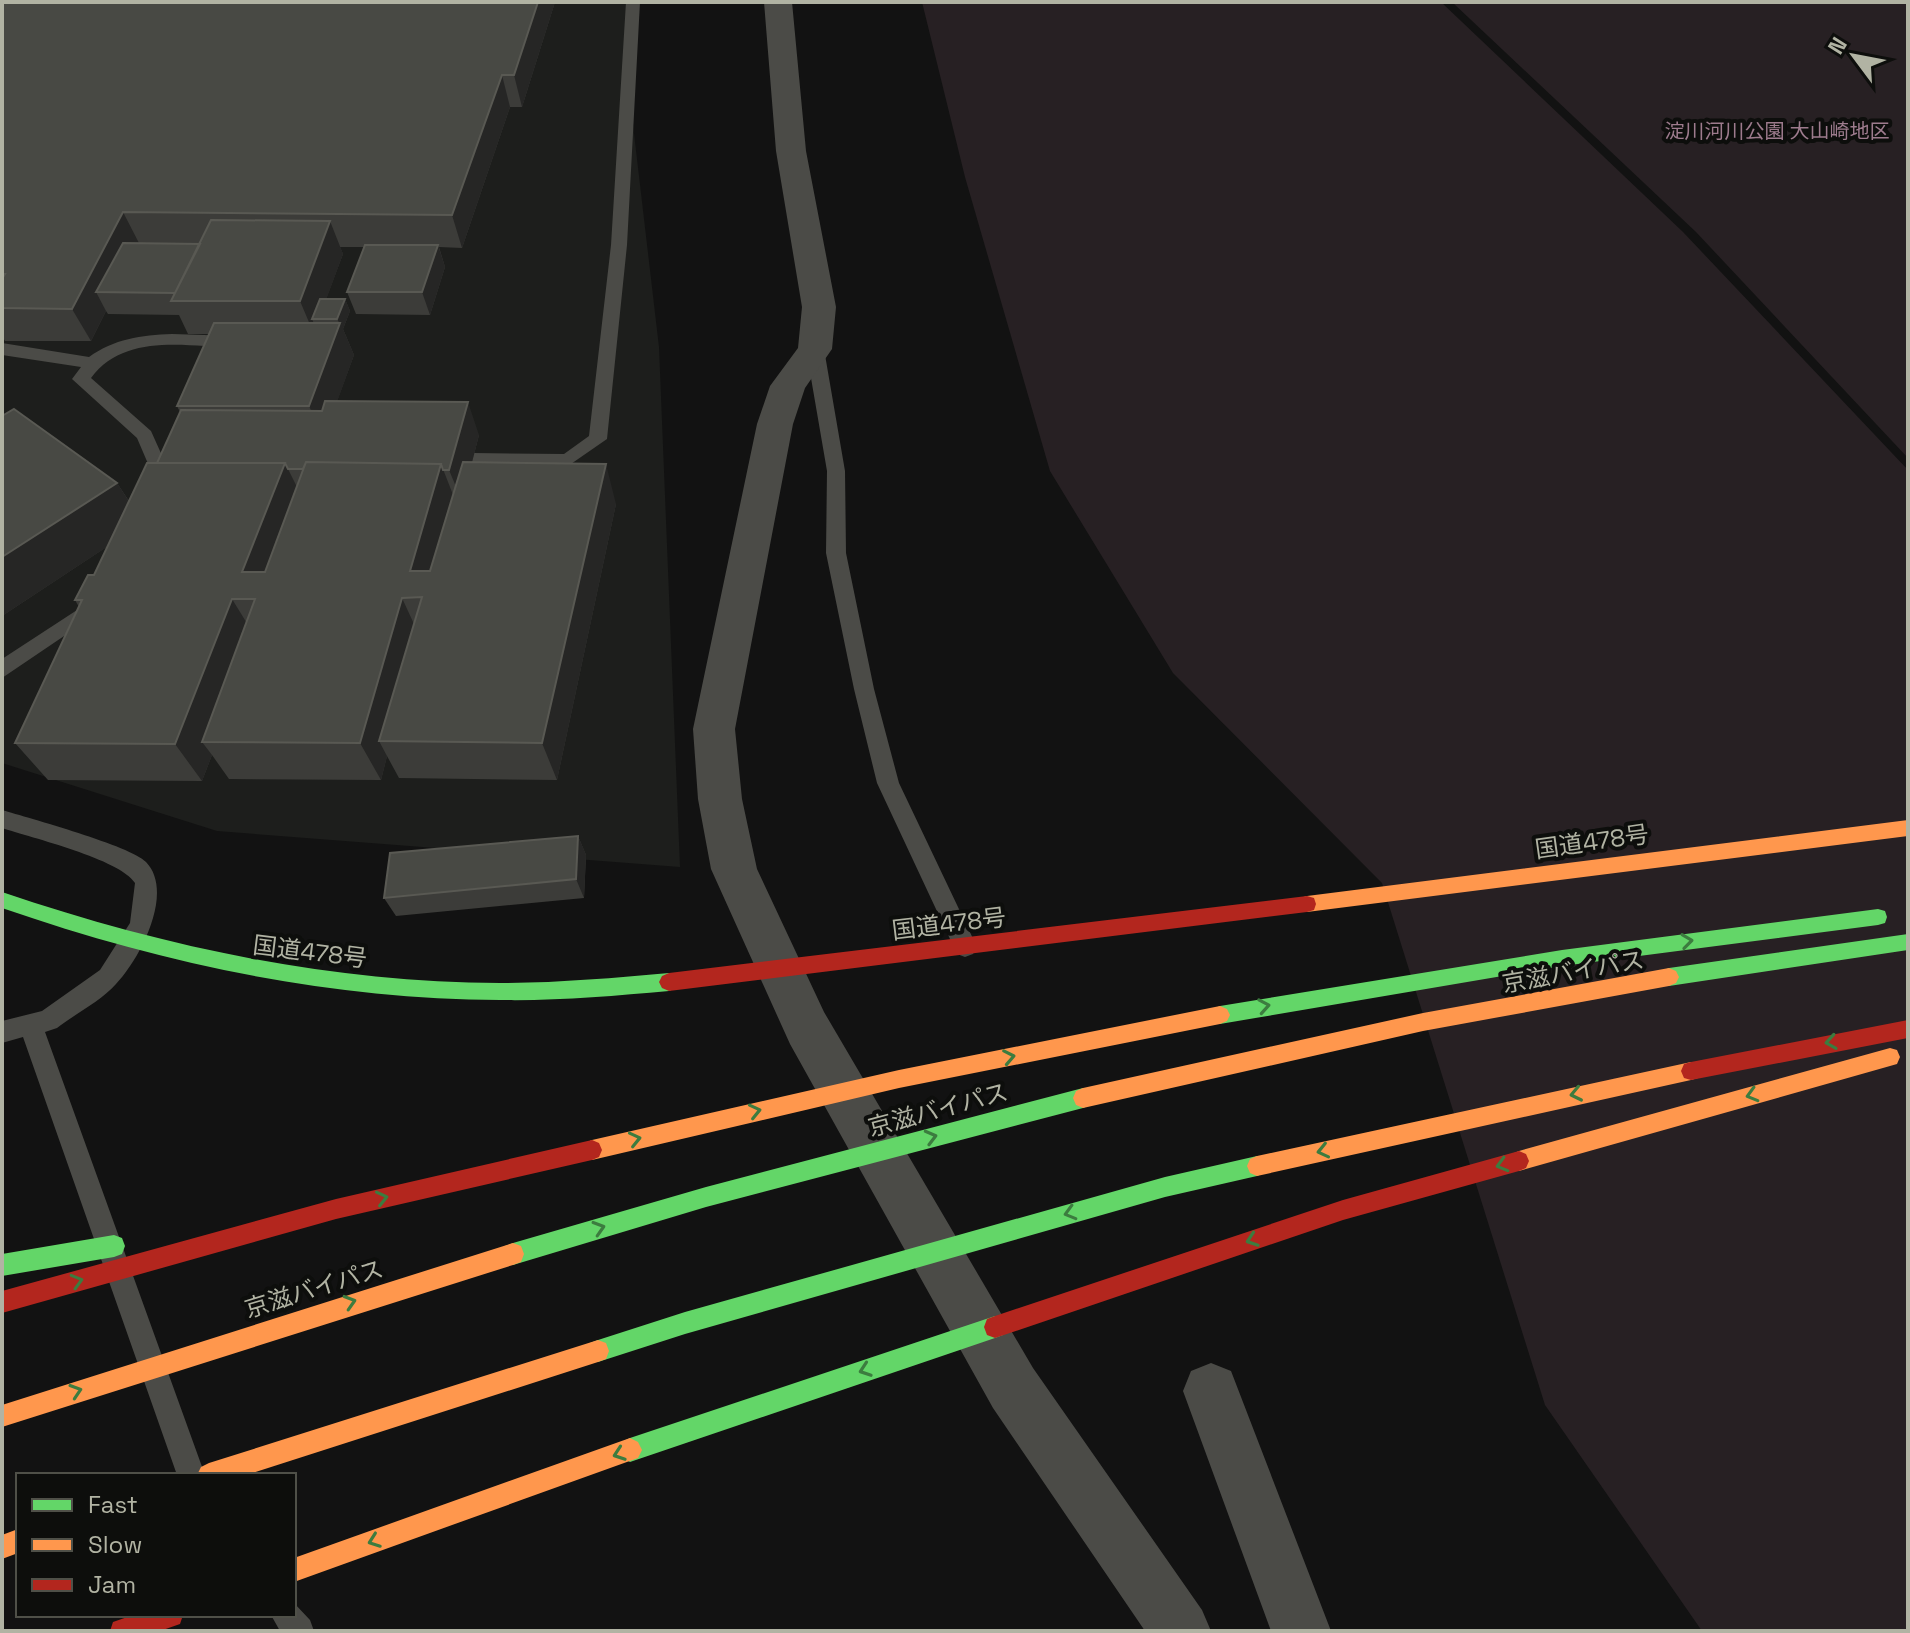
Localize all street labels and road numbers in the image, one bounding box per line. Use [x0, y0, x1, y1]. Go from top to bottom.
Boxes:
street label: 国道478号 [1533, 818, 1651, 865]
street label: 国道478号 [890, 901, 1008, 946]
street label: 国道478号 [251, 929, 369, 974]
street label: 京滋バイパス [1500, 944, 1646, 999]
street label: 京滋バイパス [865, 1076, 1011, 1143]
street label: 京滋バイパス [241, 1253, 387, 1324]

